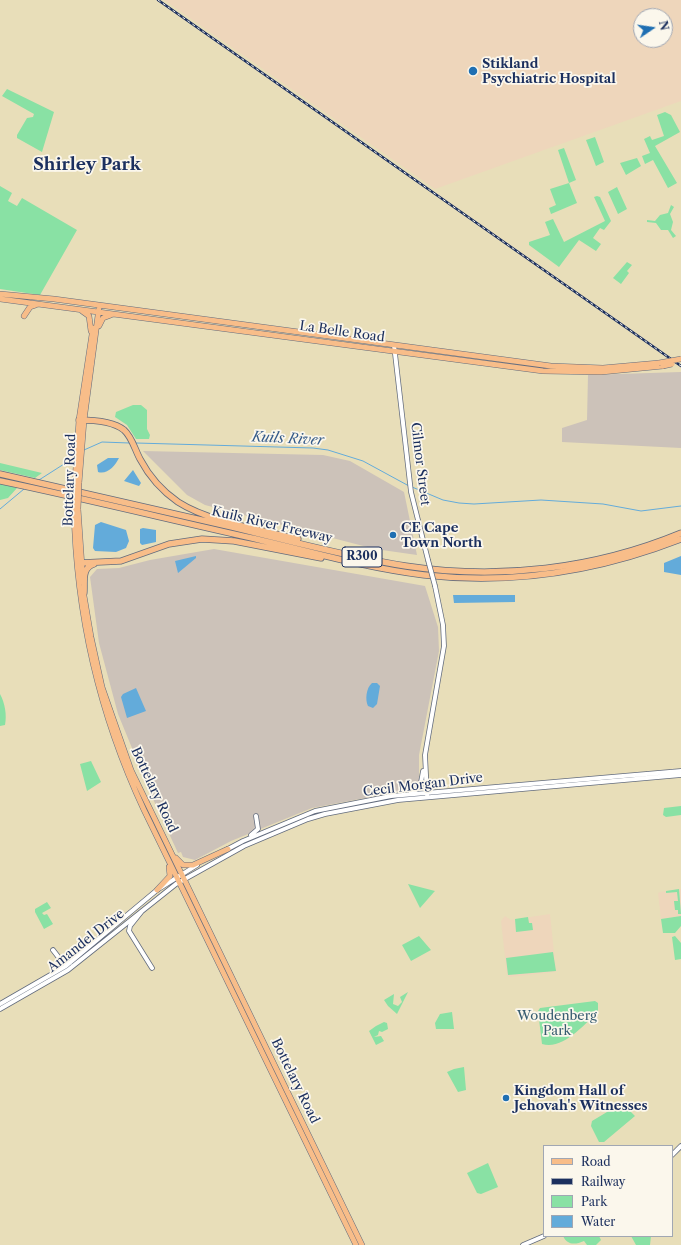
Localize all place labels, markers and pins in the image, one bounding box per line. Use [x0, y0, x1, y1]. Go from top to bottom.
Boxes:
place label: Stikland Psychiatric Hospital [482, 56, 616, 87]
marker: Stikland Psychiatric Hospital [467, 65, 479, 77]
place label: CE Cape Town North [401, 520, 482, 551]
marker: CE Cape Town North [388, 530, 398, 540]
place label: Kingdom Hall of Jehovah's Witnesses [514, 1083, 647, 1114]
marker: Kingdom Hall of Jehovah's Witnesses [501, 1093, 511, 1103]

